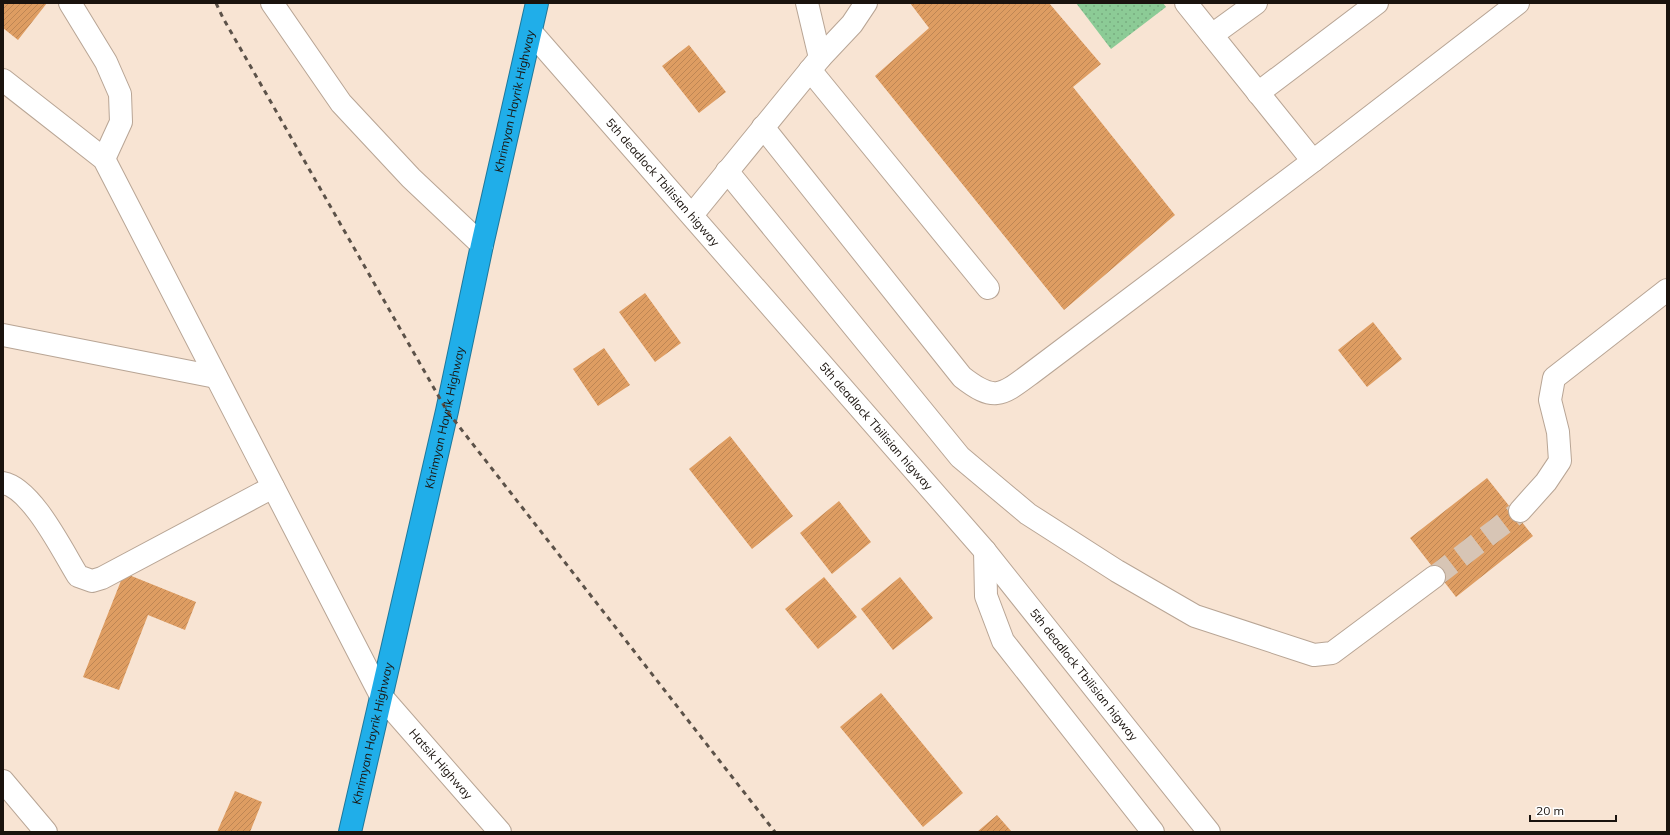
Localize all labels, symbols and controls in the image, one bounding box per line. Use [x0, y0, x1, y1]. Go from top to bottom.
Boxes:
street label: Khrimyan Hayrik Highway [491, 28, 538, 174]
street label: 5th deadlock Tbilisian higway [603, 115, 723, 250]
street label: Khrimyan Hayrik Highway [421, 344, 468, 490]
street label: 5th deadlock Tbilisian higway [816, 359, 937, 494]
street label: 5th deadlock Tbilisian higway [1027, 605, 1142, 744]
street label: Khrimyan Hayrik Highway [349, 660, 396, 806]
street label: Hatsik Highway [406, 725, 476, 803]
scale bar [1530, 797, 1616, 823]
text: 20 m [1536, 803, 1564, 818]

